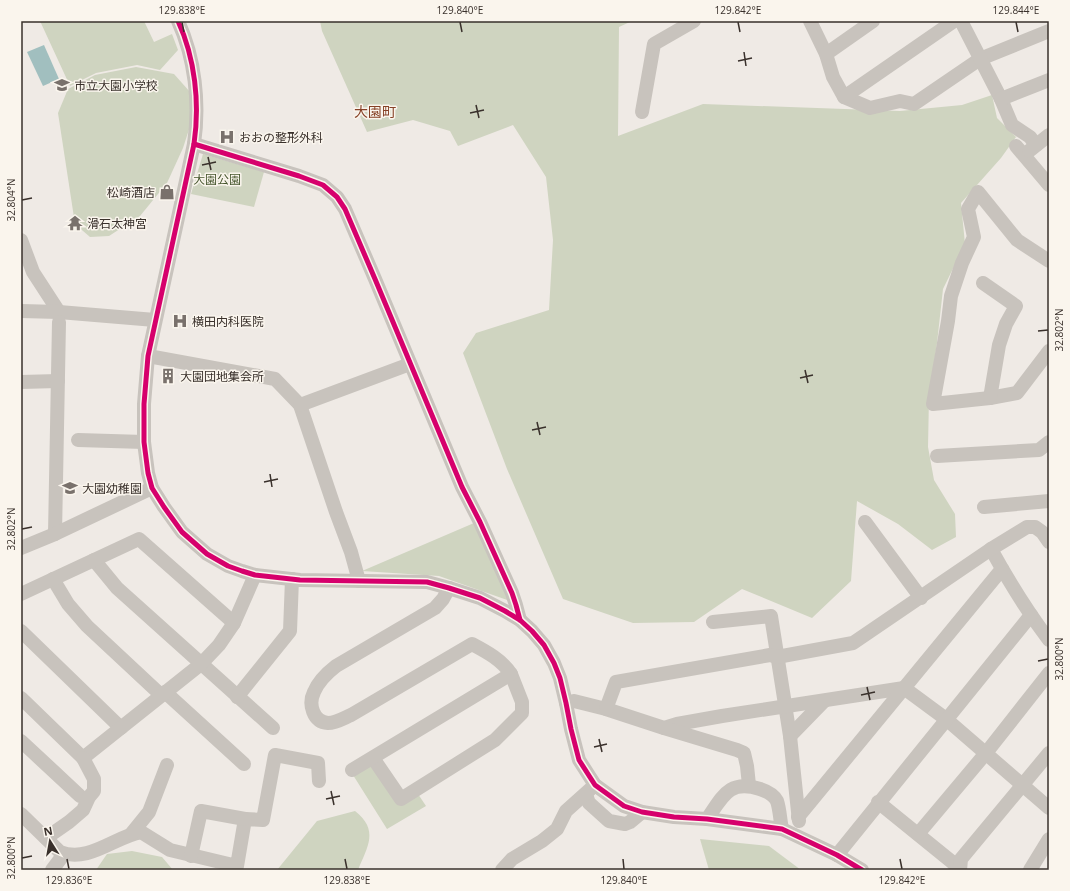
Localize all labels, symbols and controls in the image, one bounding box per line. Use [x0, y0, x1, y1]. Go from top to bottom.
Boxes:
text: 129.838°E [159, 3, 205, 17]
text: 129.840°E [437, 3, 483, 17]
text: 129.842°E [715, 3, 761, 17]
text: 129.844°E [993, 3, 1039, 17]
school or university icon: 市立大園小学校 [53, 76, 71, 94]
place label: 市立大園小学校 [74, 77, 158, 94]
district label: 大園町 [354, 102, 396, 121]
hospital icon: おおの整形外科 [218, 128, 236, 146]
place label: おおの整形外科 [239, 129, 323, 146]
park label: 大園公園 [193, 171, 241, 188]
text: 32.804°N [4, 178, 18, 222]
shop icon: 松崎酒店 [158, 183, 176, 201]
place label: 松崎酒店 [107, 184, 155, 201]
temple icon: 滑石太神宮 [66, 214, 84, 232]
place label: 滑石太神宮 [87, 215, 147, 232]
text: 32.802°N [1052, 308, 1066, 352]
hospital icon: 横田内科医院 [171, 312, 189, 330]
place label: 横田内科医院 [192, 313, 264, 330]
building icon: 大園団地集会所 [159, 367, 177, 385]
place label: 大園団地集会所 [180, 368, 264, 385]
school or university icon: 大園幼稚園 [61, 479, 79, 497]
place label: 大園幼稚園 [82, 480, 142, 497]
text: 32.802°N [4, 507, 18, 551]
text: 32.800°N [1052, 637, 1066, 681]
north arrow [30, 821, 70, 861]
text: N [42, 822, 54, 839]
text: 32.800°N [4, 836, 18, 880]
text: 129.836°E [46, 873, 92, 887]
text: 129.838°E [324, 873, 370, 887]
text: 129.840°E [601, 873, 647, 887]
text: 129.842°E [879, 873, 925, 887]

